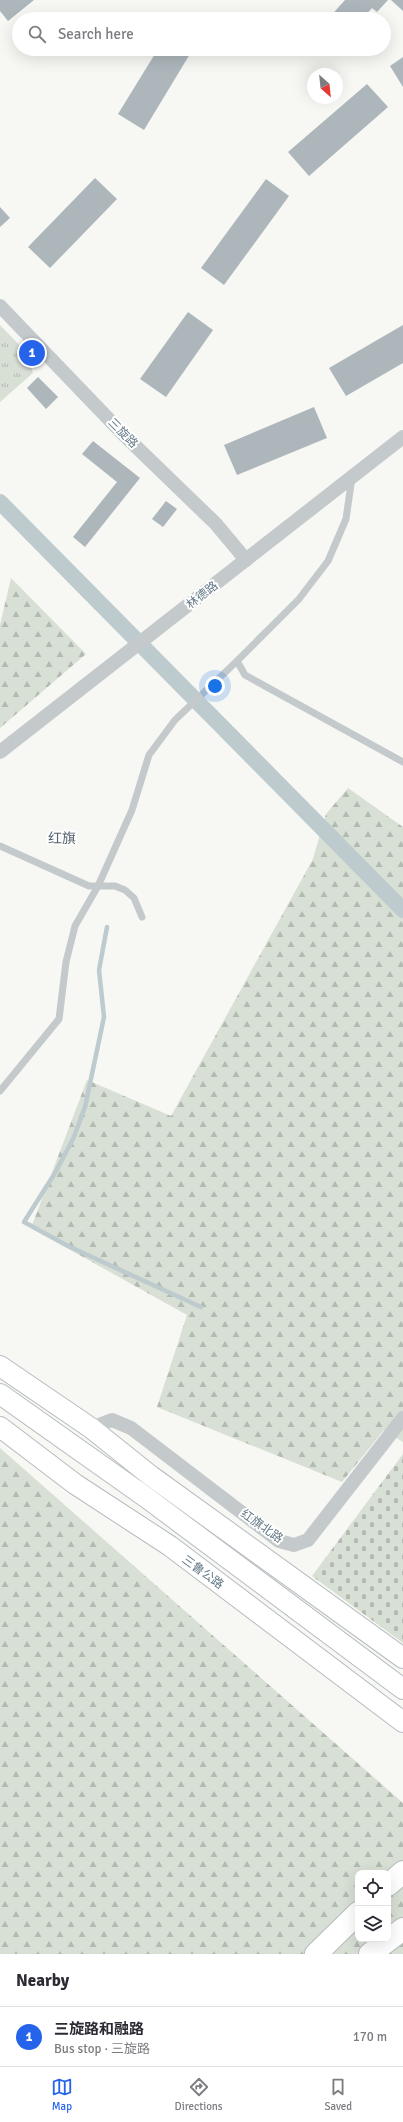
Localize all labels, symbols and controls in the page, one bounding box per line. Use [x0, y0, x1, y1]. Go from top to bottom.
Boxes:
search box [12, 12, 391, 56]
icon: search [26, 23, 48, 45]
text: Search here [58, 25, 134, 43]
north arrow [307, 68, 343, 104]
pin: 1 [19, 338, 45, 368]
street label: 三旋路 [105, 415, 141, 451]
street label: 林德路 [184, 578, 221, 612]
your location [205, 676, 225, 696]
district label: 红旗 [48, 830, 76, 847]
street label: 红旗北路 [238, 1506, 286, 1546]
street label: 三鲁公路 [179, 1552, 227, 1593]
map controls [355, 1870, 391, 1942]
button: locate [355, 1870, 391, 1906]
button: layers [355, 1906, 391, 1942]
text: Nearby [16, 1970, 69, 1991]
text: 三旋路和融路 [54, 2020, 144, 2038]
text: 1 [25, 2029, 33, 2045]
text: 170 m [353, 2029, 387, 2045]
text: Bus stop · 三旋路 [54, 2041, 150, 2057]
tab: Map [51, 2076, 73, 2113]
tab: Directions [175, 2076, 223, 2113]
tab: Saved [324, 2076, 352, 2113]

